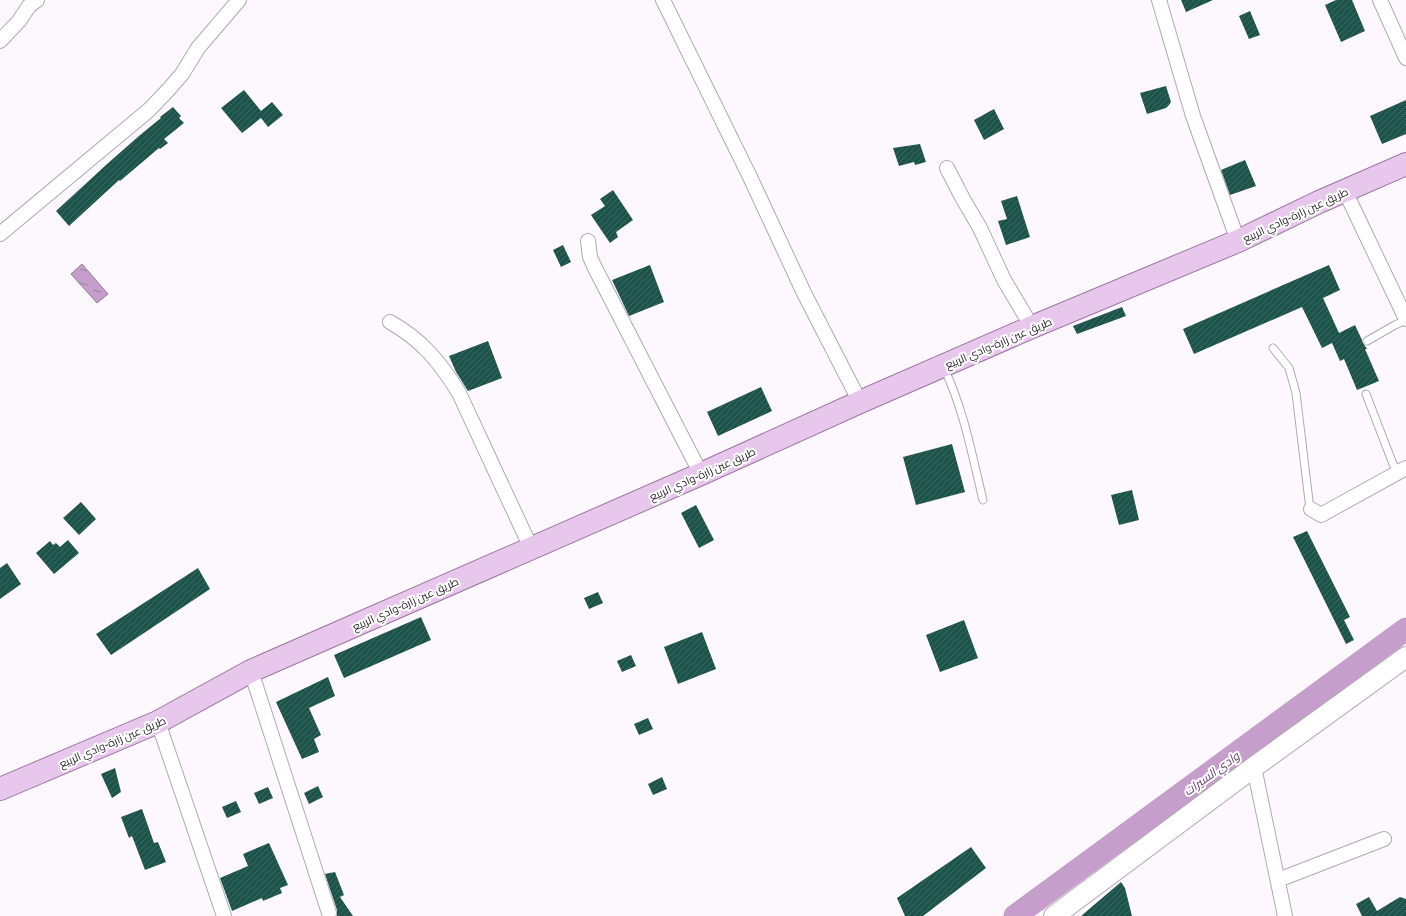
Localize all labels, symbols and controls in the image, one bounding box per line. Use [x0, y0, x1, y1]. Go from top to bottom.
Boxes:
street label: طريق عين زارة-وادي الربيع [1240, 182, 1351, 247]
street label: طريق عين زارة-وادي الربيع [942, 312, 1055, 374]
street label: طريق عين زارة-وادي الربيع [646, 442, 758, 505]
street label: طريق عين زارة-وادي الربيع [349, 572, 461, 635]
street label: طريق عين زارة-وادي الربيع [56, 711, 169, 773]
water label: وادي السيرات [1179, 746, 1245, 801]

